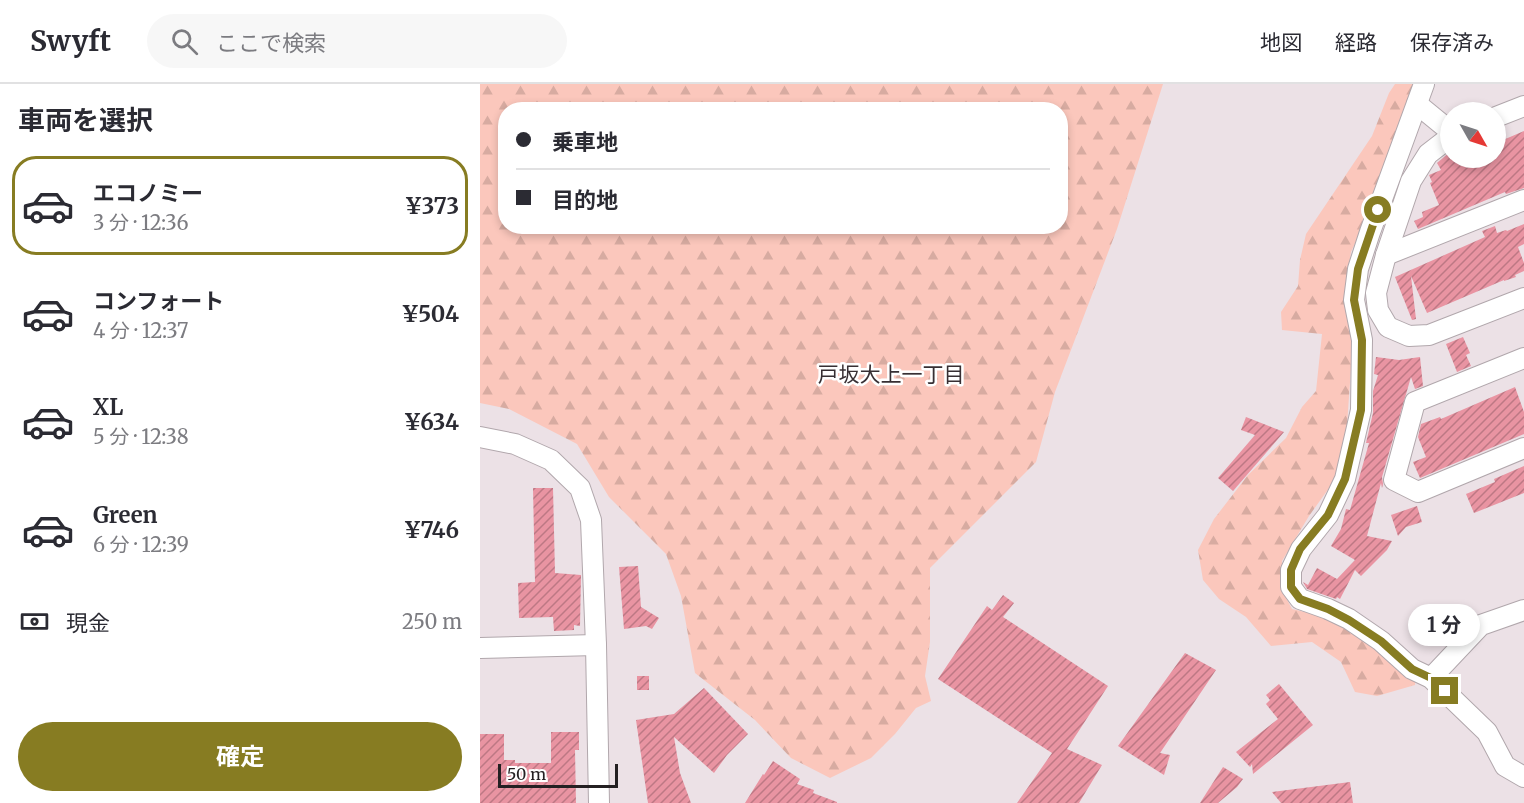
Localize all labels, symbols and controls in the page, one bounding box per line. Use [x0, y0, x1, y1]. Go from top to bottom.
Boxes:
search box [147, 14, 567, 68]
text: Swyft [30, 23, 111, 59]
icon: search [168, 25, 201, 58]
text: ここで検索 [216, 29, 326, 57]
text: 地図 [1260, 29, 1302, 56]
text: 経路 [1335, 29, 1377, 56]
text: 保存済み [1410, 29, 1494, 56]
north arrow [1440, 102, 1506, 168]
map controls [1440, 102, 1506, 168]
text: 車両を選択 [18, 103, 153, 137]
text: 乗車地 [552, 128, 618, 156]
icon: car [21, 179, 75, 233]
text: エコノミー [93, 179, 203, 207]
text: 目的地 [552, 186, 618, 214]
text: ¥373 [405, 192, 459, 220]
route start [1364, 196, 1391, 223]
text: 3 分 · 12:36 [93, 210, 189, 235]
icon: car [21, 287, 75, 341]
text: コンフォート [93, 287, 224, 315]
text: ¥504 [401, 300, 459, 328]
text: 4 分 · 12:37 [93, 318, 188, 343]
district label: 戸坂大上一丁目 [818, 361, 965, 388]
text: XL [93, 393, 123, 421]
icon: car [21, 395, 75, 449]
text: ¥634 [404, 408, 459, 436]
text: 5 分 · 12:38 [93, 424, 189, 449]
text: Green [93, 501, 157, 529]
icon: car [21, 503, 75, 557]
text: ¥746 [404, 516, 459, 544]
text: 6 分 · 12:39 [93, 532, 189, 557]
callout: 1 分 [1409, 604, 1481, 646]
icon: cash [18, 605, 51, 638]
text: 現金 [66, 609, 110, 637]
text: 250 m [402, 609, 462, 634]
text: 1 分 [1427, 612, 1461, 637]
route end [1431, 677, 1458, 704]
button: 確定 [18, 722, 462, 791]
scale bar [498, 761, 618, 788]
text: 50 m [507, 764, 546, 784]

